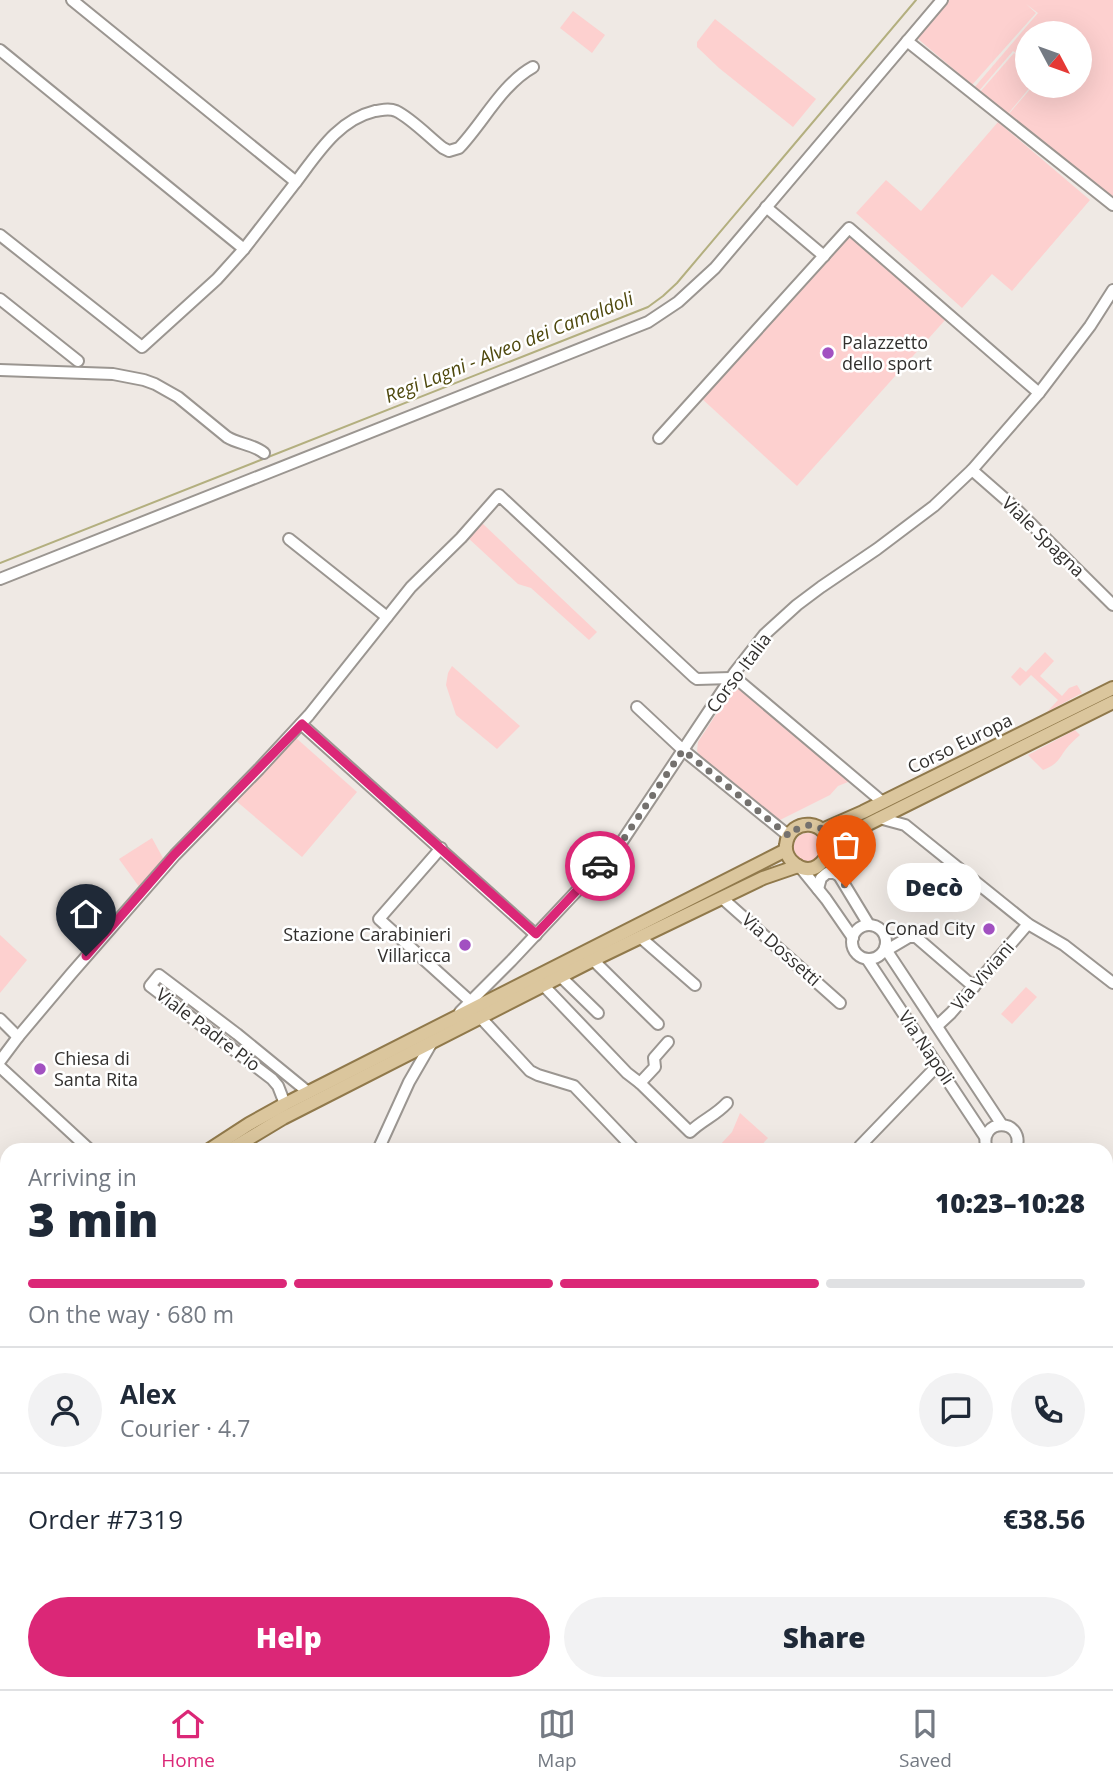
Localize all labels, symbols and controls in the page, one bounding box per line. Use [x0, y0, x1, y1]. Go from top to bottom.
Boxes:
north arrow [1015, 21, 1092, 98]
map controls [1015, 21, 1092, 98]
water label: Regi Lagni - Alveo dei Camaldoli [381, 285, 638, 409]
place label: Palazzetto dello sport [842, 330, 932, 375]
marker: Palazzetto dello sport [820, 345, 836, 361]
street label: Viale Spagna [997, 491, 1090, 582]
street label: Corso Italia [700, 628, 776, 717]
street label: Corso Europa [903, 707, 1016, 779]
pin [816, 815, 876, 887]
icon: bag [827, 826, 865, 864]
courier [565, 831, 635, 901]
icon: car [581, 847, 619, 885]
callout: Decò [888, 862, 982, 912]
text: Decò [905, 871, 963, 903]
pin [56, 884, 116, 956]
icon: home [67, 895, 105, 933]
street label: Via Dossetti [737, 907, 826, 991]
place label: Conad City [885, 916, 976, 940]
marker: Conad City [981, 921, 997, 937]
place label: Stazione Carabinieri Villaricca [283, 922, 451, 967]
street label: Via Viviani [946, 936, 1019, 1015]
marker: Stazione Carabinieri Villaricca [457, 937, 473, 953]
street label: Viale Padre Pio [152, 982, 266, 1076]
street label: Via Napoli [893, 1006, 960, 1089]
place label: Chiesa di Santa Rita [54, 1046, 138, 1091]
marker: Chiesa di Santa Rita [32, 1061, 48, 1077]
text: Arriving in [28, 1161, 137, 1193]
text: 10:23–10:28 [935, 1185, 1085, 1221]
text: 3 min [28, 1188, 159, 1250]
text: On the way · 680 m [28, 1298, 234, 1330]
button: person [28, 1373, 102, 1447]
button: chat [919, 1373, 993, 1447]
button: phone [1011, 1373, 1085, 1447]
text: Alex [120, 1376, 176, 1412]
text: Courier · 4.7 [120, 1412, 250, 1444]
text: Order #7319 [28, 1501, 183, 1537]
text: €38.56 [1003, 1501, 1085, 1537]
button: Help [28, 1597, 550, 1677]
button: Share [564, 1597, 1085, 1677]
tab: Home [161, 1705, 215, 1773]
tab: Map [537, 1705, 577, 1773]
tab: Saved [899, 1705, 952, 1773]

